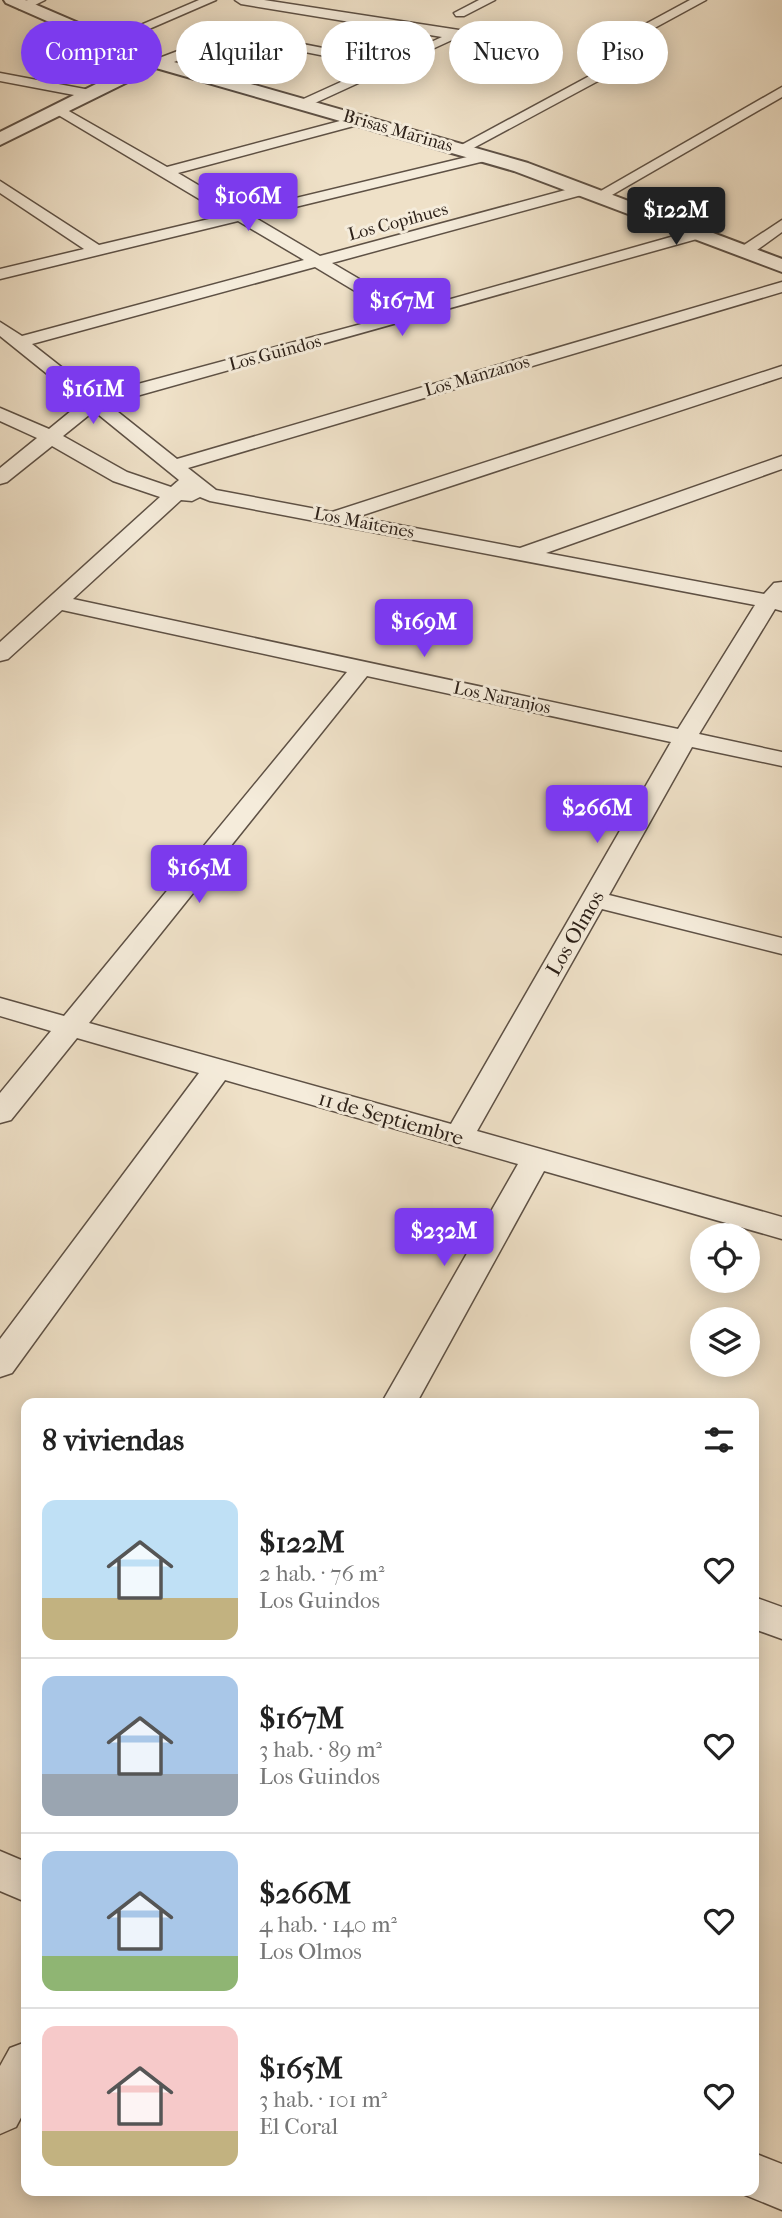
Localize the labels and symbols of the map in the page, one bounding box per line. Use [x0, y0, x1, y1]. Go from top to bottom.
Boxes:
street label: Brisas Marinas [341, 105, 456, 157]
pin: $106M [199, 174, 297, 233]
pin: $122M [627, 188, 725, 247]
street label: Los Copihues [346, 199, 450, 245]
pin: $167M [353, 278, 451, 338]
street label: Los Guindos [227, 331, 324, 375]
street label: Los Manzanos [422, 351, 532, 401]
pin: $161M [44, 366, 142, 426]
street label: Los Maitenes [312, 503, 416, 543]
pin: $169M [375, 600, 473, 659]
street label: Los Naranjos [451, 677, 553, 719]
pin: $266M [548, 786, 646, 845]
pin: $165M [150, 846, 248, 905]
street label: Los Olmos [541, 886, 609, 980]
street label: 11 de Septiembre [316, 1086, 466, 1150]
pin: $232M [395, 1208, 493, 1268]

